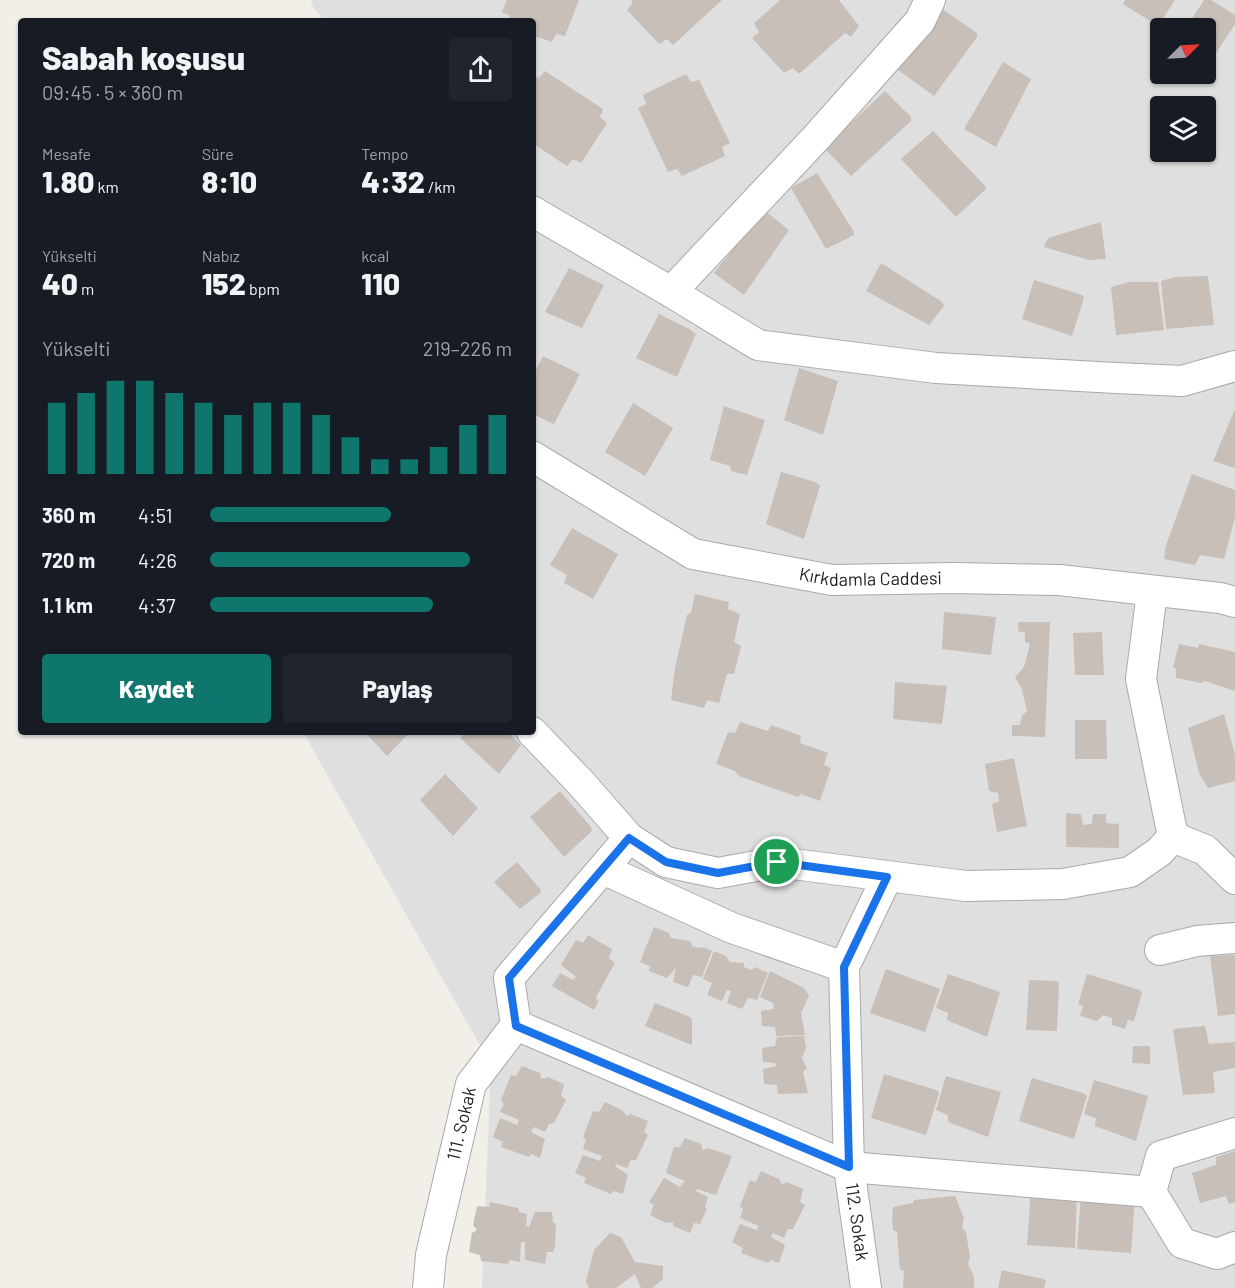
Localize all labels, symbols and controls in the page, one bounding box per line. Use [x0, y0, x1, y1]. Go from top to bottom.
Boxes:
north arrow [1150, 18, 1216, 84]
map controls [1150, 18, 1216, 162]
text: Sabah koşusu [42, 37, 245, 77]
button: share [449, 38, 512, 101]
text: 09:45 · 5 × 360 m [42, 80, 183, 104]
button: layers [1150, 96, 1216, 162]
text: Mesafe [42, 144, 91, 163]
text: Süre [202, 144, 234, 163]
text: Tempo [361, 144, 409, 163]
text: 1.80 [42, 163, 94, 199]
text: 8:10 [202, 163, 257, 199]
text: 4:32 [361, 163, 425, 199]
text: km [94, 177, 119, 196]
text: /km [425, 177, 456, 196]
text: Yükselti [42, 246, 96, 265]
text: Nabız [202, 246, 240, 265]
text: kcal [361, 246, 389, 265]
text: 40 [42, 265, 78, 301]
text: 152 [202, 265, 246, 301]
text: 110 [361, 265, 400, 301]
text: m [78, 279, 94, 298]
text: bpm [246, 279, 280, 298]
text: Yükselti [42, 336, 110, 360]
text: 219–226 m [423, 336, 512, 360]
text: 360 m [42, 503, 96, 527]
text: 4:51 [138, 503, 173, 527]
text: 720 m [42, 548, 95, 572]
text: 4:26 [138, 548, 177, 572]
street label: Kırkdamla Caddesi [798, 562, 942, 590]
text: 1.1 km [42, 593, 93, 617]
text: 4:37 [138, 593, 176, 617]
button: Kaydet [42, 654, 271, 723]
button: Paylaş [283, 654, 512, 723]
pin [751, 836, 802, 887]
icon: arrive [760, 845, 793, 878]
street label: 111. Sokak [441, 1084, 480, 1163]
street label: 112. Sokak [842, 1182, 874, 1262]

